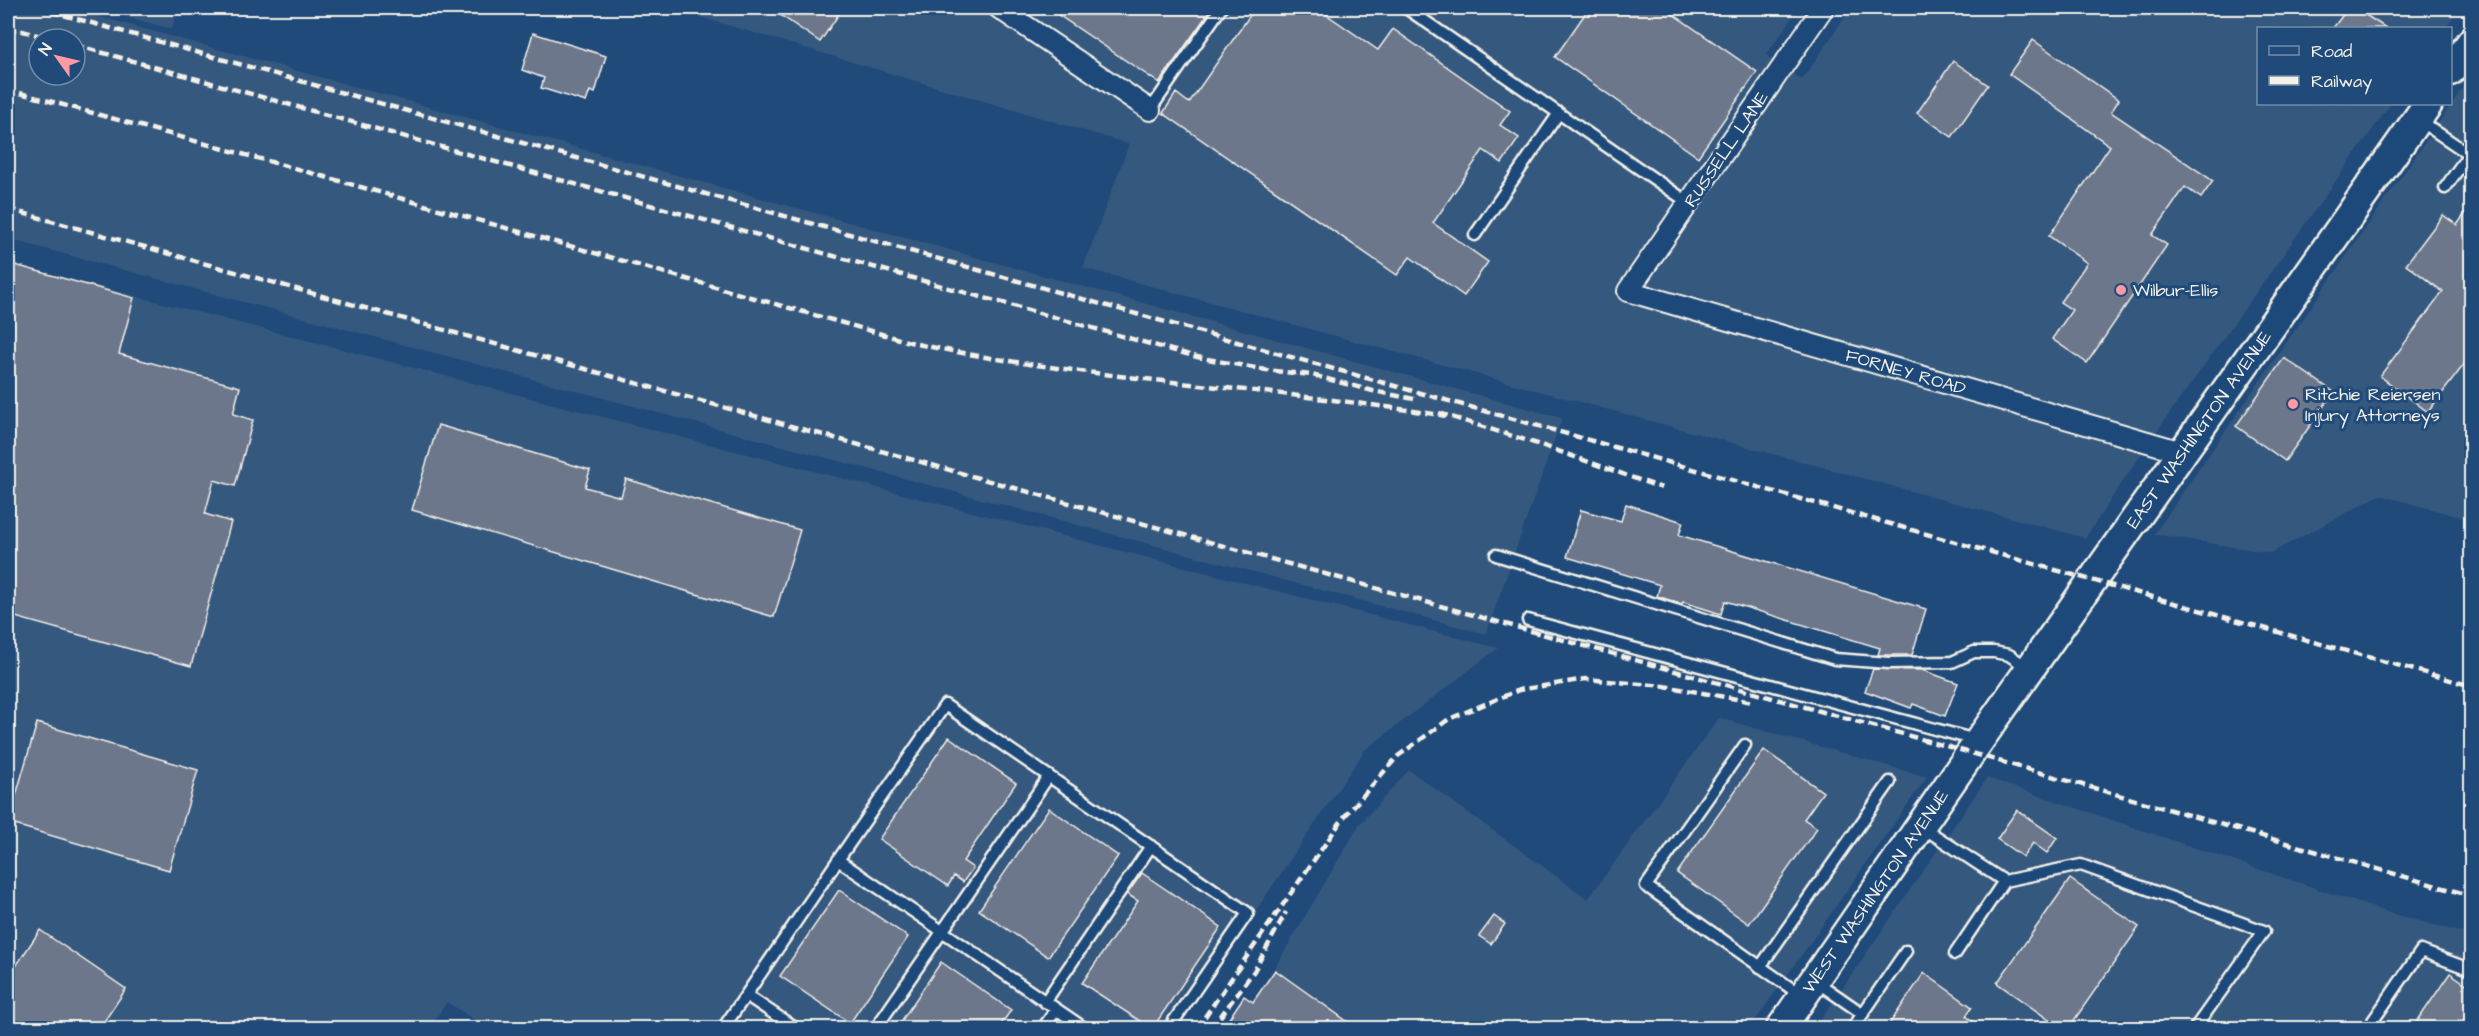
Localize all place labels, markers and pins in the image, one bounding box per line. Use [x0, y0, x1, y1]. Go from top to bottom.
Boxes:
place label: Wilbur-Ellis [2133, 278, 2218, 303]
marker: Wilbur-Ellis [2114, 283, 2128, 297]
place label: Ritchie Reiersen Injury Attorneys [2305, 382, 2441, 429]
marker: Ritchie Reiersen Injury Attorneys [2286, 397, 2300, 411]

